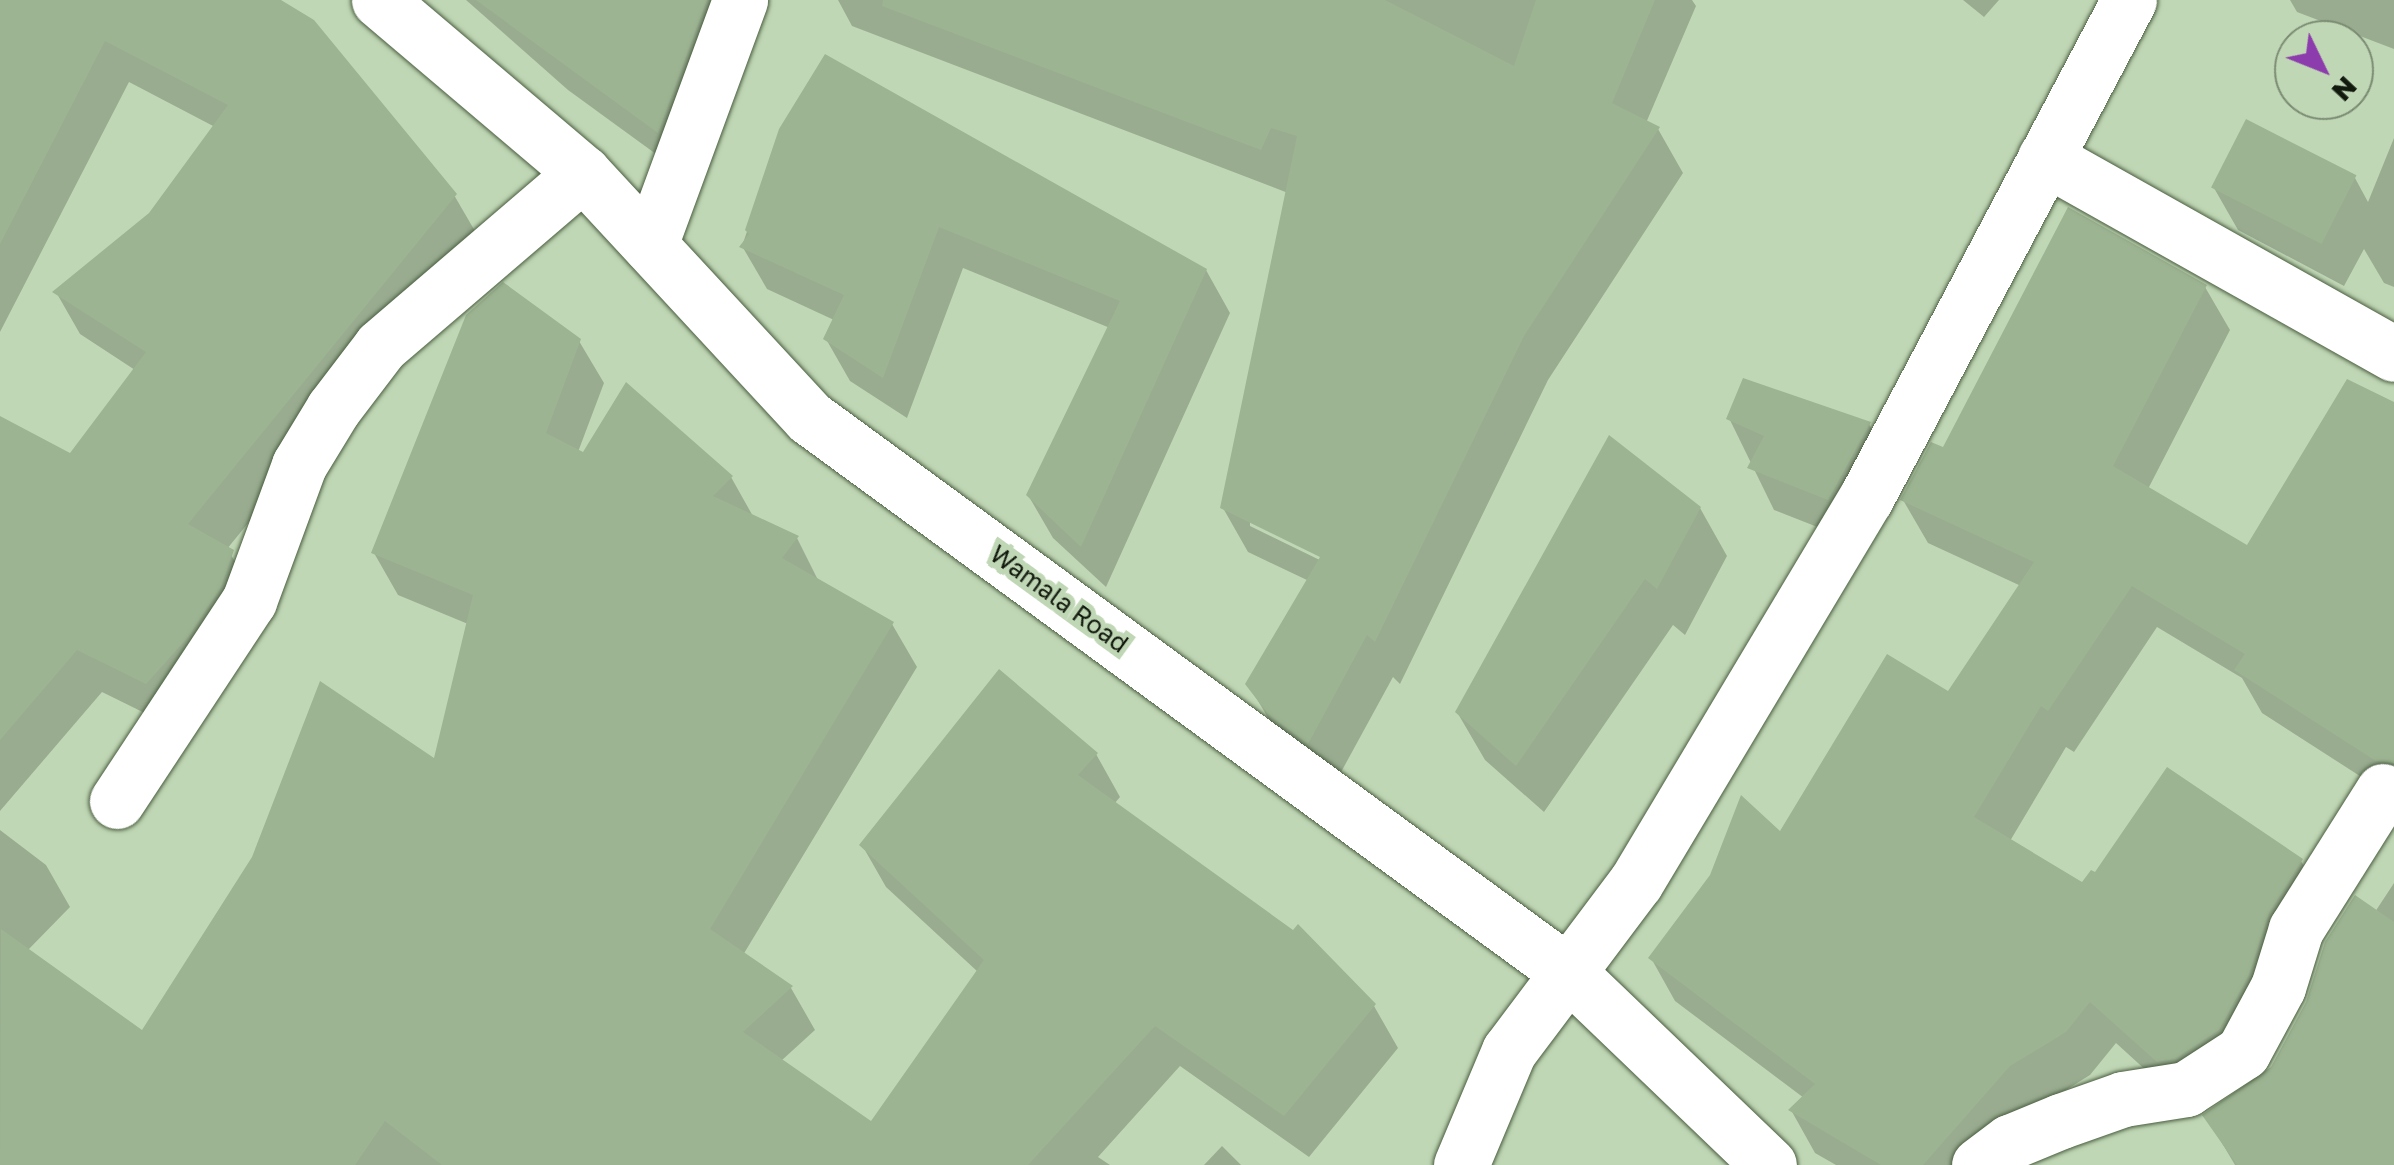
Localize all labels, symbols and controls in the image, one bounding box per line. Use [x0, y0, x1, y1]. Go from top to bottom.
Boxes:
north arrow [2274, 20, 2374, 120]
text: N [2326, 70, 2364, 108]
street label: Wamala Road [984, 539, 1134, 659]

